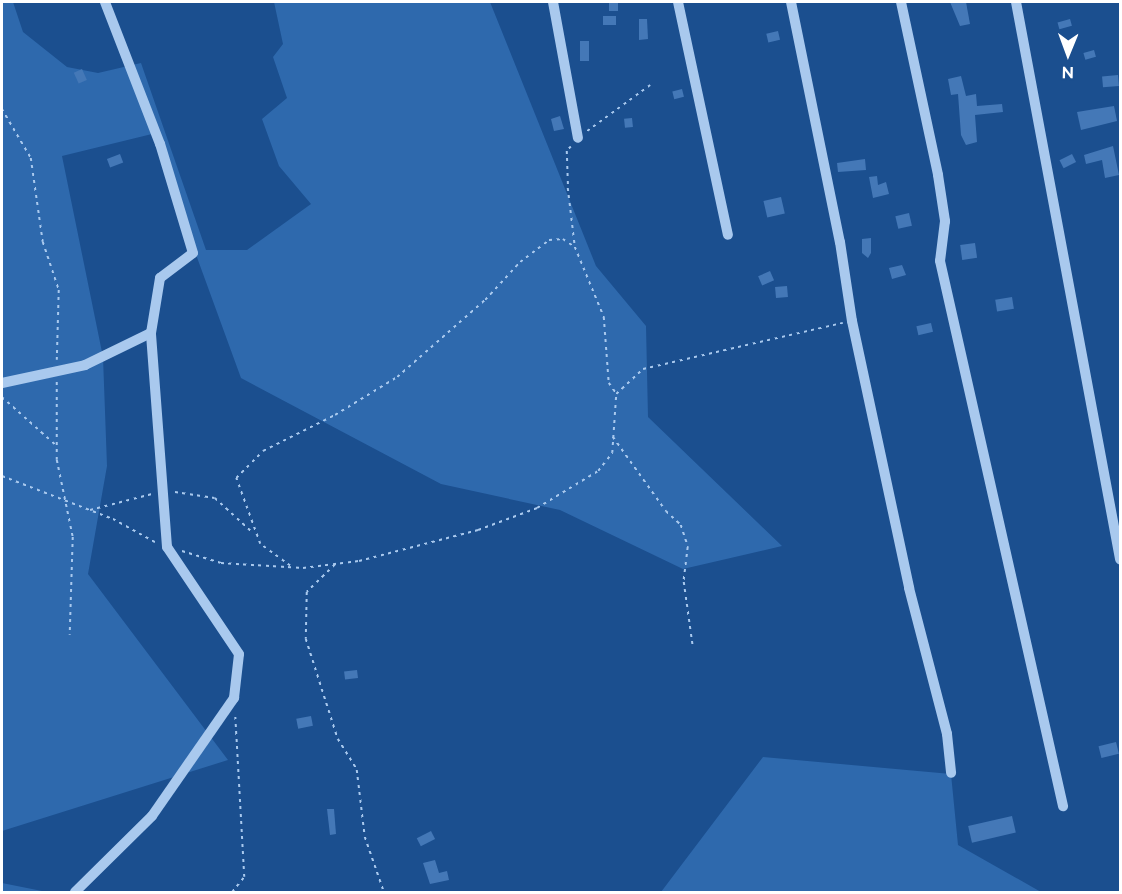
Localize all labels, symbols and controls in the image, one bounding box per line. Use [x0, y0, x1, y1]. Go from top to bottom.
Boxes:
north arrow [1038, 24, 1098, 84]
text: N [1061, 63, 1074, 82]

